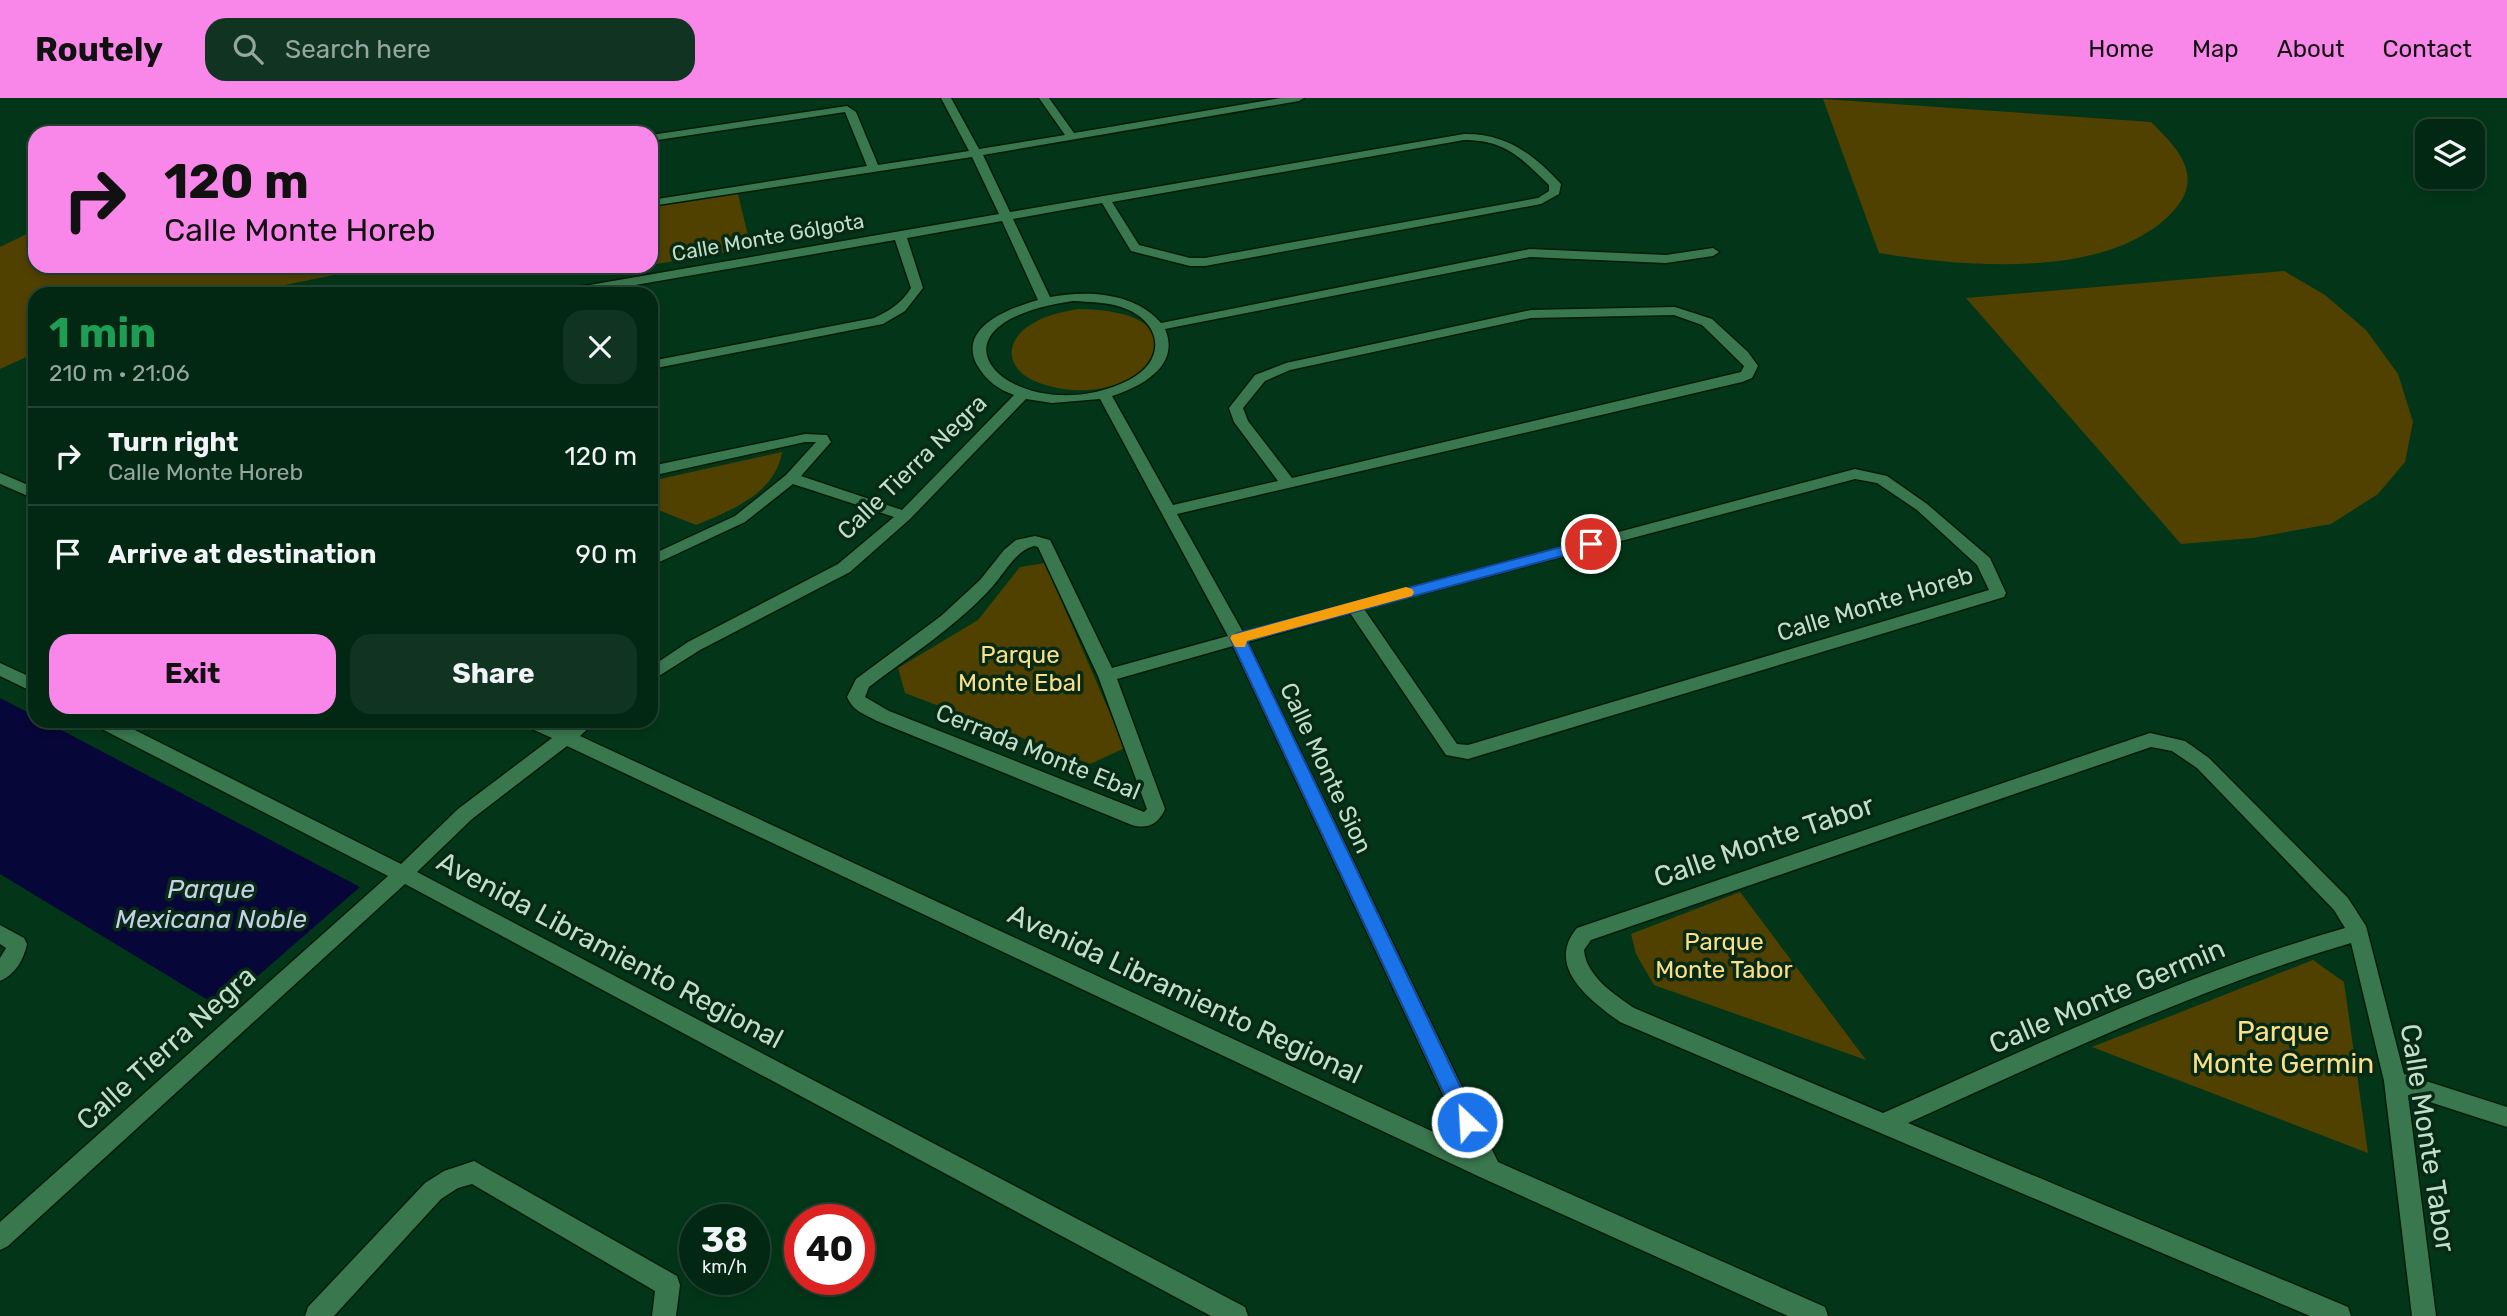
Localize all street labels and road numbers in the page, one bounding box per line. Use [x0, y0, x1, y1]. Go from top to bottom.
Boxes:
street label: Calle Monte Gólgota [670, 208, 866, 266]
street label: Calle Tierra Negra [832, 389, 992, 545]
street label: Calle Monte Horeb [1774, 561, 1976, 647]
street label: Calle Monte Sion [1274, 678, 1378, 858]
street label: Cerrada Monte Ebal [932, 698, 1144, 806]
street label: Calle Monte Tabor [1650, 788, 1879, 894]
street label: Avenida Libramiento Regional [431, 845, 789, 1055]
street label: Avenida Libramiento Regional [1003, 897, 1367, 1091]
street label: Calle Monte Germin [1984, 931, 2230, 1061]
street label: Calle Tierra Negra [70, 959, 262, 1137]
street label: Calle Monte Tabor [2394, 1022, 2462, 1255]

